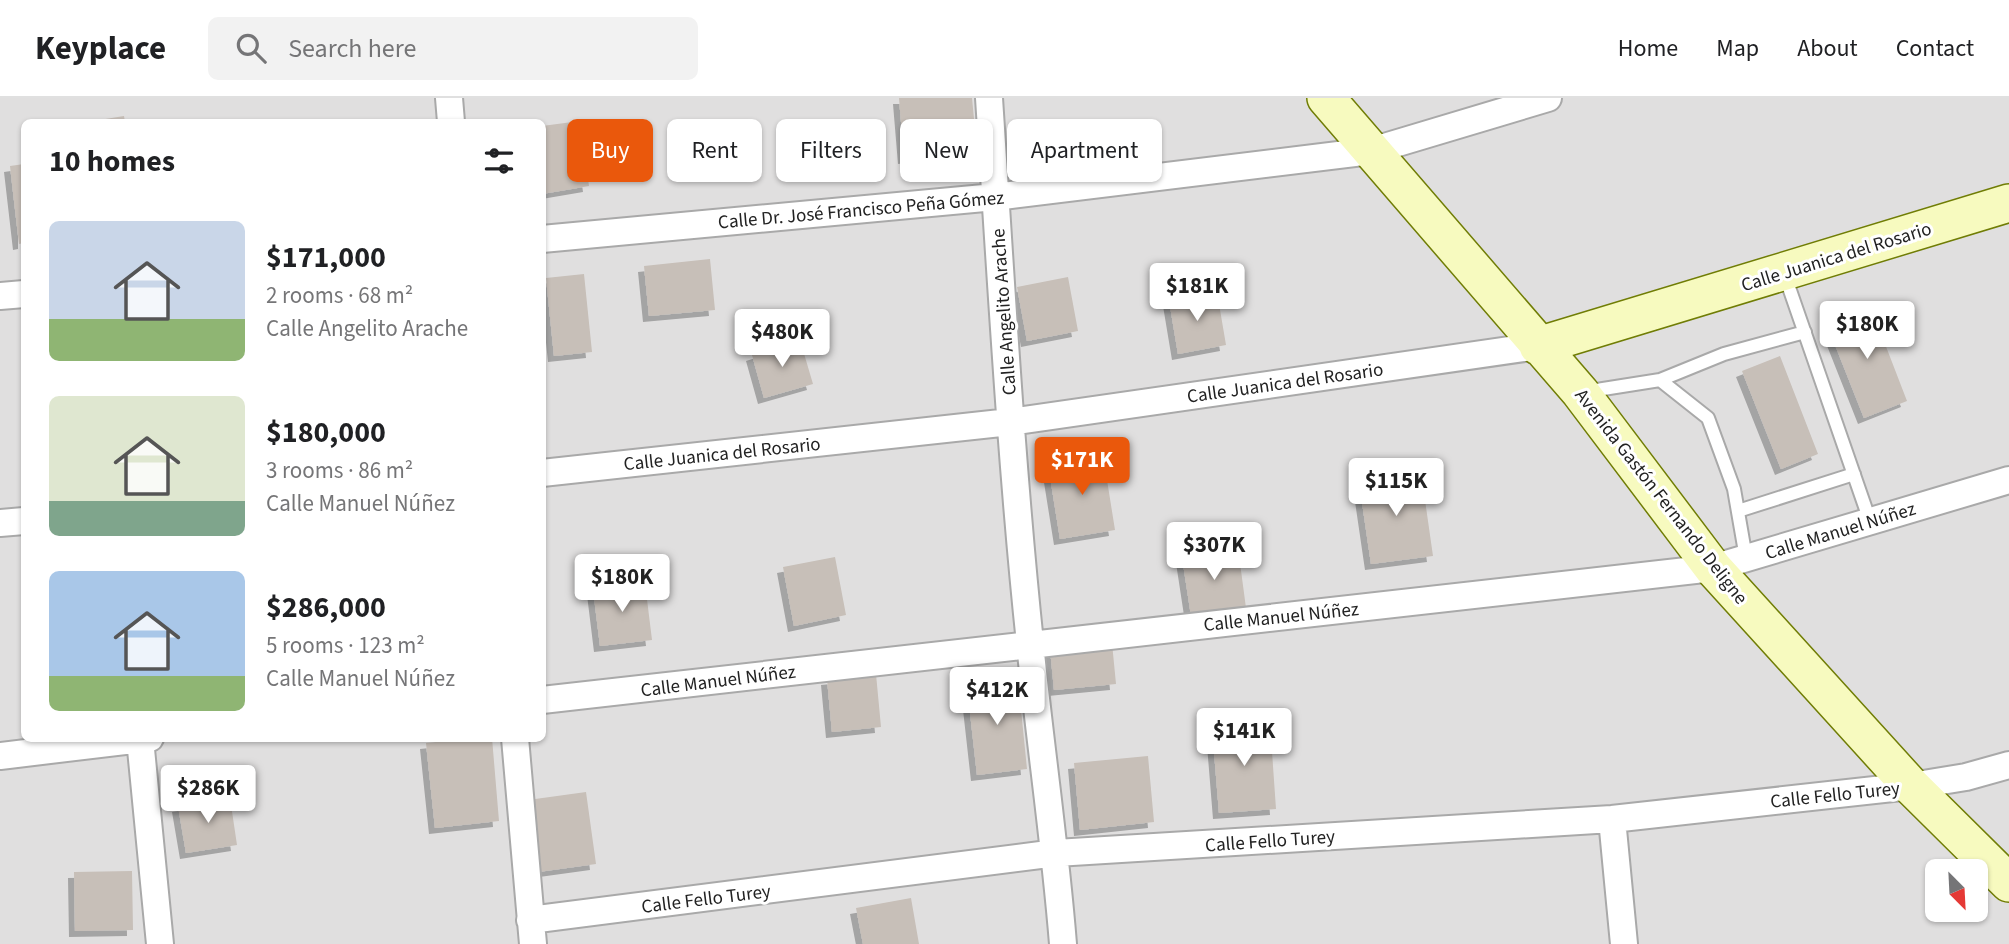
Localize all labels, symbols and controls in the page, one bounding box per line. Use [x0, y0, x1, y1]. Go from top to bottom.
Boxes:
search box [208, 17, 698, 80]
text: Keyplace [35, 25, 166, 72]
icon: search [232, 29, 270, 67]
text: Search here [288, 30, 416, 67]
text: Home [1618, 31, 1678, 66]
text: Map [1716, 31, 1759, 66]
text: About [1797, 31, 1858, 66]
text: Contact [1896, 31, 1974, 66]
chip: Buy [567, 119, 653, 182]
chip: Rent [667, 119, 762, 182]
chip: Filters [776, 119, 886, 182]
chip: New [900, 119, 993, 182]
chip: Apartment [1007, 119, 1162, 182]
text: 10 homes [49, 140, 175, 183]
icon: filters [480, 142, 518, 180]
street label: Calle Dr. José Francisco Peña Gómez [717, 185, 1005, 236]
street label: Calle Juanica del Rosario [1738, 216, 1935, 299]
street label: Calle Angelito Arache [985, 228, 1024, 396]
text: $171,000 [266, 236, 386, 279]
icon: home [105, 249, 189, 333]
pin: $181K [1148, 264, 1246, 323]
text: $181K [1166, 269, 1228, 302]
text: 2 rooms · 68 m² [266, 279, 413, 312]
pin: $180K [1818, 302, 1916, 361]
text: $180K [1836, 307, 1898, 340]
pin: $480K [733, 310, 831, 369]
text: Calle Angelito Arache [266, 312, 468, 345]
text: $480K [751, 315, 813, 348]
street label: Calle Juanica del Rosario [1185, 356, 1385, 411]
street label: Avenida Gastón Fernando Deligne [1568, 383, 1754, 610]
text: $180,000 [266, 411, 386, 454]
icon: home [105, 424, 189, 508]
street label: Calle Juanica del Rosario [622, 431, 822, 478]
pin: $171K [1033, 438, 1131, 497]
text: $171K [1051, 443, 1113, 476]
text: 3 rooms · 86 m² [266, 454, 413, 487]
pin: $115K [1347, 458, 1445, 518]
text: $115K [1365, 464, 1427, 497]
text: Calle Manuel Núñez [266, 487, 455, 520]
street label: Calle Manuel Núñez [1762, 496, 1919, 567]
pin: $307K [1165, 522, 1263, 582]
text: $307K [1183, 528, 1245, 561]
pin: $180K [573, 554, 671, 614]
text: $180K [591, 560, 653, 593]
text: $286,000 [266, 586, 386, 629]
street label: Calle Manuel Núñez [1202, 596, 1360, 639]
icon: home [105, 599, 189, 683]
text: 5 rooms · 123 m² [266, 629, 425, 662]
street label: Calle Manuel Núñez [639, 659, 797, 704]
text: Calle Manuel Núñez [266, 662, 455, 695]
pin: $412K [948, 668, 1046, 727]
text: $412K [966, 673, 1028, 706]
pin: $141K [1195, 708, 1293, 768]
text: $141K [1213, 714, 1275, 747]
pin: $286K [159, 766, 257, 825]
text: $286K [177, 771, 239, 804]
street label: Calle Fello Turey [1769, 775, 1901, 816]
street label: Calle Fello Turey [1204, 823, 1336, 860]
north arrow [1925, 859, 1988, 922]
map controls [1925, 859, 1988, 922]
street label: Calle Fello Turey [640, 878, 773, 921]

